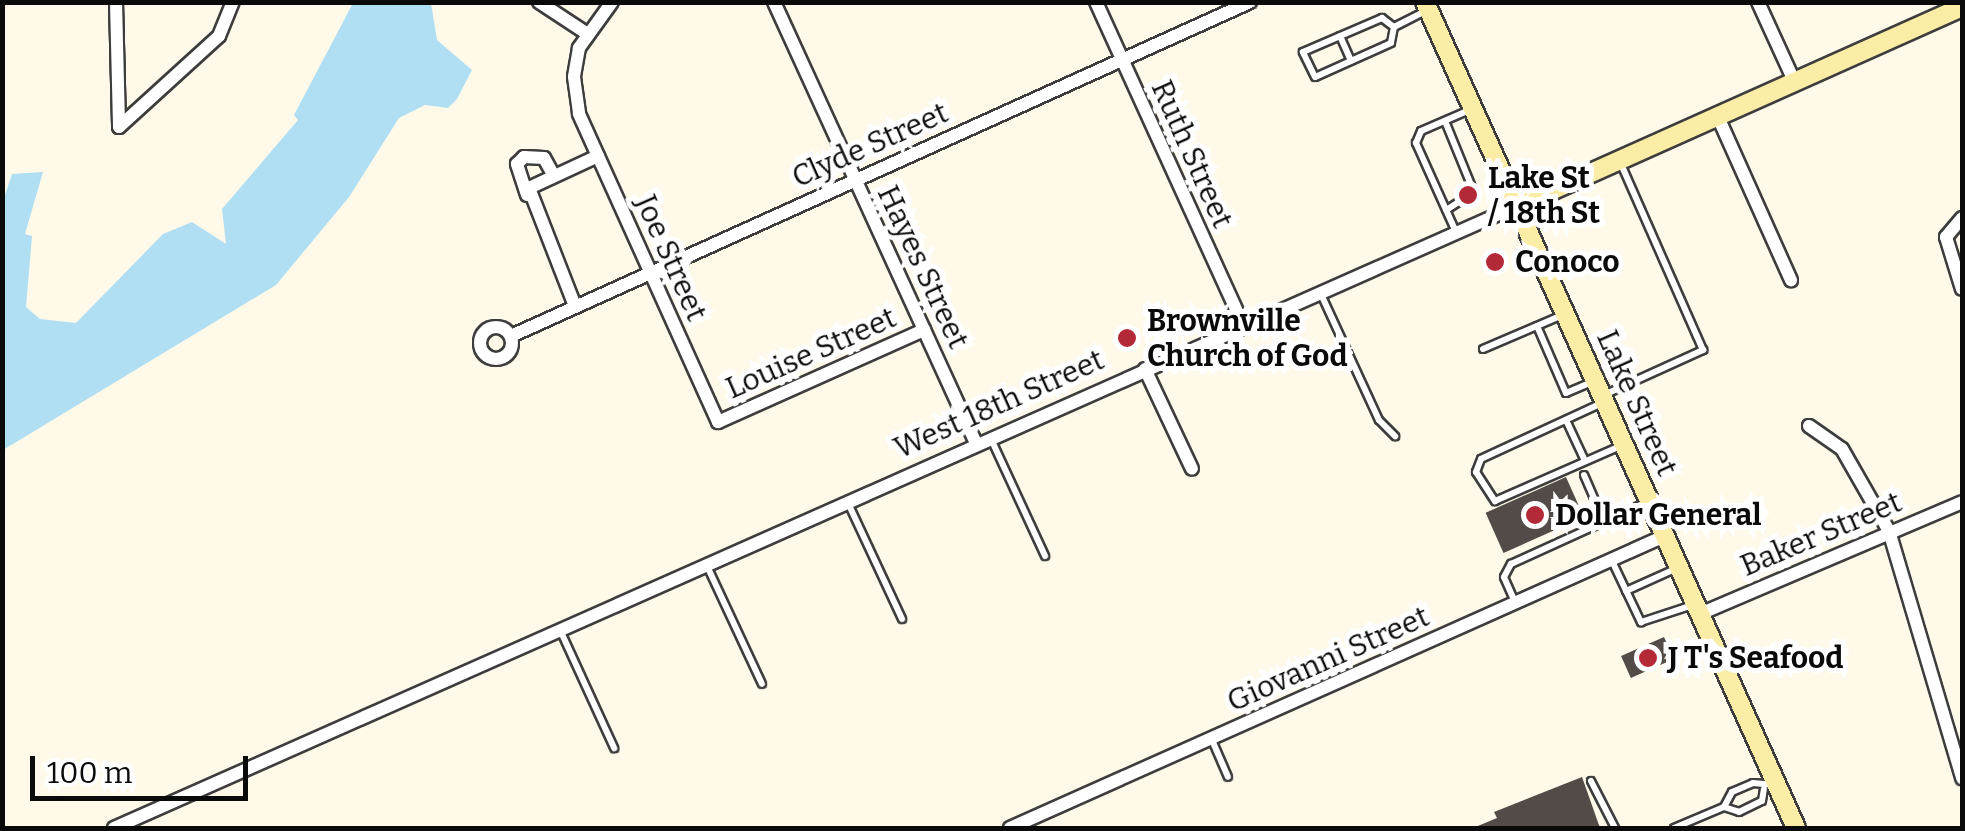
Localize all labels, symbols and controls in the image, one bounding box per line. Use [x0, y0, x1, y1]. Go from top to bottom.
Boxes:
street label: Ruth Street [1143, 75, 1241, 233]
street label: Clyde Street [786, 95, 954, 195]
place label: Lake St / 18th St [1488, 160, 1600, 230]
street label: Hayes Street [870, 180, 976, 354]
marker: Lake St / 18th St [1457, 184, 1479, 206]
street label: Joe Street [627, 190, 715, 326]
place label: Conoco [1515, 244, 1620, 280]
marker: Conoco [1484, 251, 1506, 273]
street label: Louise Street [720, 299, 902, 407]
place label: Brownville Church of God [1147, 303, 1348, 374]
street label: Lake Street [1589, 325, 1685, 481]
marker: Brownville Church of God [1116, 327, 1138, 349]
street label: West 18th Street [888, 342, 1110, 466]
street label: Baker Street [1735, 484, 1907, 584]
place label: Dollar General [1555, 497, 1762, 533]
marker: Dollar General [1524, 504, 1546, 526]
street label: Giovanni Street [1222, 598, 1434, 720]
place label: J T's Seafood [1668, 640, 1843, 676]
marker: J T's Seafood [1637, 647, 1659, 669]
scale bar [35, 736, 252, 798]
text: 100 m [47, 755, 132, 791]

